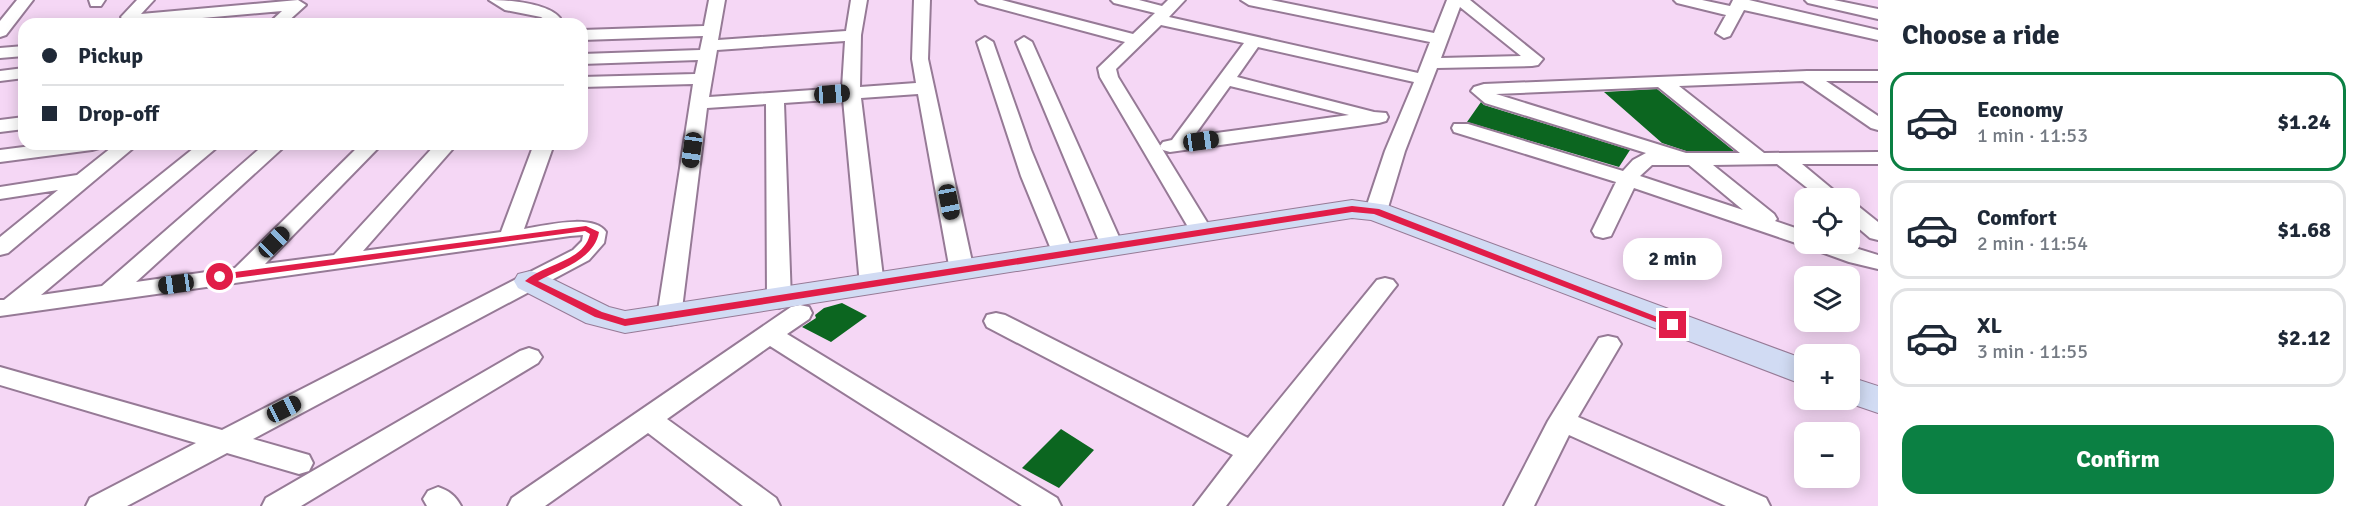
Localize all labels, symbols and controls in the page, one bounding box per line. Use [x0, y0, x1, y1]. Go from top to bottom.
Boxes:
text: Choose a ride [1902, 19, 2060, 52]
text: Pickup [78, 42, 143, 69]
car [813, 84, 851, 104]
icon: car [1905, 95, 1959, 149]
text: Economy [1977, 96, 2063, 123]
text: Drop-off [78, 100, 159, 127]
text: $1.24 [2277, 108, 2331, 135]
text: 1 min · 11:53 [1977, 123, 2088, 148]
car [1182, 130, 1220, 152]
car [681, 131, 703, 169]
car [937, 183, 961, 221]
map controls [1794, 188, 1860, 488]
button: locate [1794, 188, 1860, 254]
icon: car [1905, 203, 1959, 257]
text: Comfort [1977, 204, 2057, 231]
text: $1.68 [2277, 216, 2331, 243]
car [255, 223, 293, 261]
text: 2 min · 11:54 [1977, 231, 2088, 256]
callout: 2 min [1624, 238, 1722, 280]
text: 2 min [1648, 246, 1697, 271]
route start [206, 263, 233, 290]
button: layers [1794, 266, 1860, 332]
car [157, 273, 195, 295]
route end [1659, 311, 1686, 338]
icon: car [1905, 311, 1959, 365]
text: XL [1977, 312, 2002, 339]
text: $2.12 [2277, 324, 2331, 351]
text: 3 min · 11:55 [1977, 339, 2088, 364]
button: + [1794, 344, 1860, 410]
car [264, 393, 304, 425]
button: − [1794, 422, 1860, 488]
button: Confirm [1902, 425, 2334, 494]

